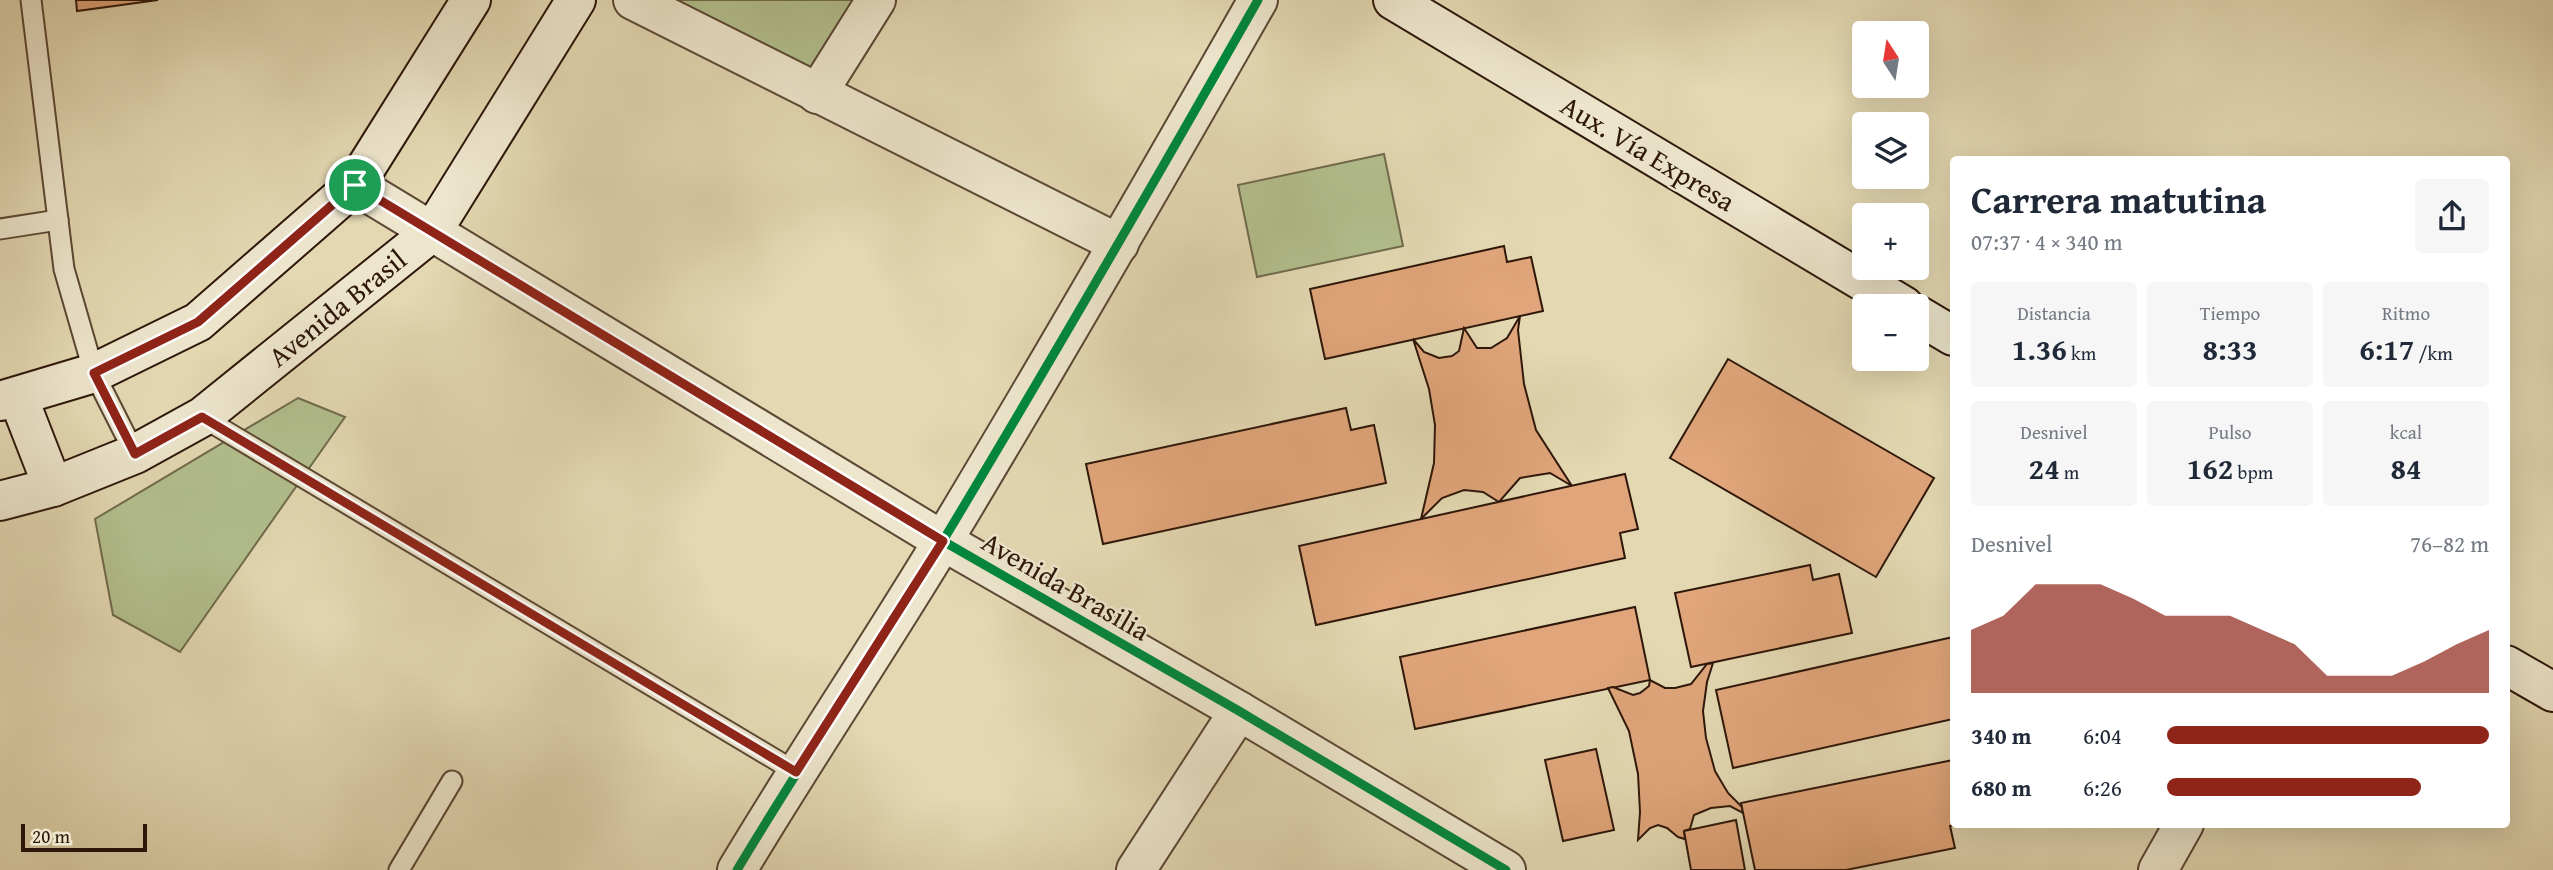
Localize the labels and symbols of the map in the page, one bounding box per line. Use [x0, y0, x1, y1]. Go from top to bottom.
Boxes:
north arrow [1852, 21, 1928, 98]
street label: Aux. Vía Expresa [1553, 84, 1744, 221]
pin [325, 155, 385, 215]
street label: Avenida Brasil [259, 239, 415, 376]
street label: Avenida Brasilia [974, 521, 1159, 651]
scale bar [21, 821, 147, 853]

